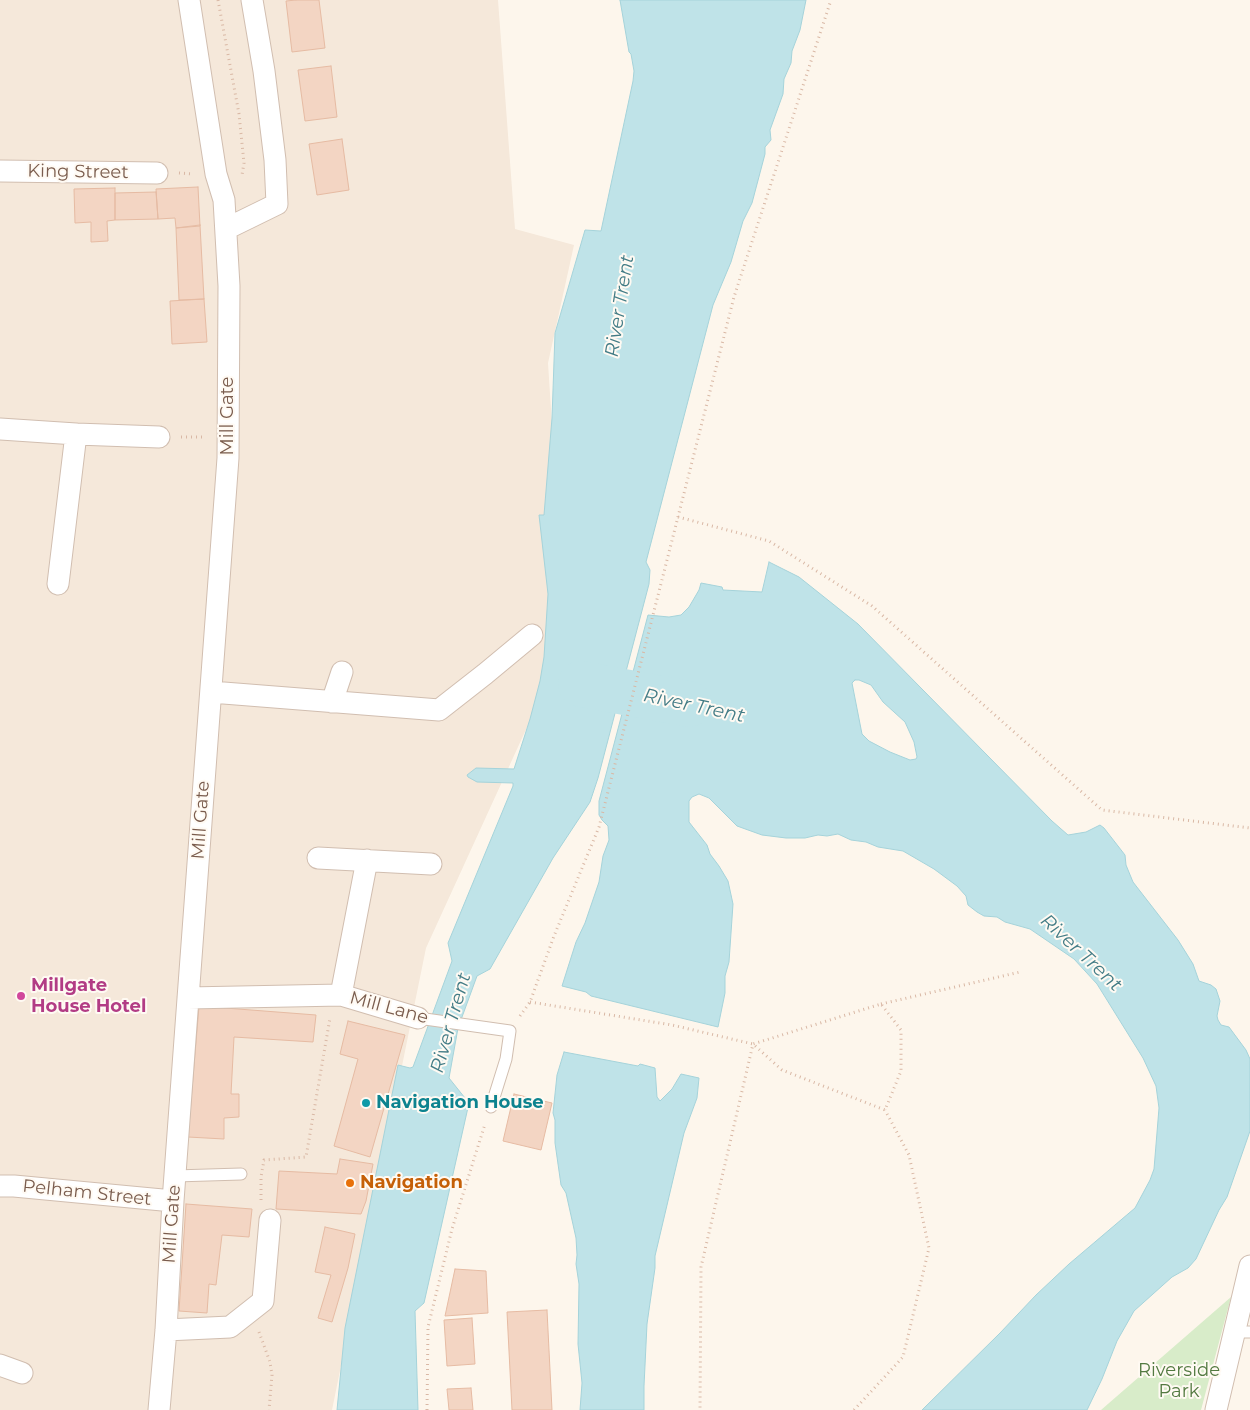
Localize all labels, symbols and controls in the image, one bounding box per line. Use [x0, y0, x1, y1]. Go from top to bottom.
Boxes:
street label: King Street [27, 160, 129, 184]
water label: River Trent [601, 253, 639, 359]
street label: Mill Gate [217, 377, 239, 455]
water label: River Trent [641, 684, 747, 728]
street label: Mill Gate [187, 780, 215, 860]
water label: River Trent [1036, 910, 1126, 996]
water label: River Trent [426, 970, 476, 1076]
place label: Millgate House Hotel [31, 975, 146, 1018]
street label: Mill Lane [347, 987, 431, 1029]
marker: Millgate House Hotel [15, 990, 27, 1002]
place label: Navigation House [376, 1092, 544, 1114]
marker: Navigation House [360, 1097, 372, 1109]
place label: Navigation [360, 1172, 463, 1194]
street label: Pelham Street [22, 1175, 152, 1211]
marker: Navigation [344, 1177, 356, 1189]
street label: Mill Gate [158, 1184, 186, 1264]
park label: Riverside Park [1138, 1360, 1220, 1402]

